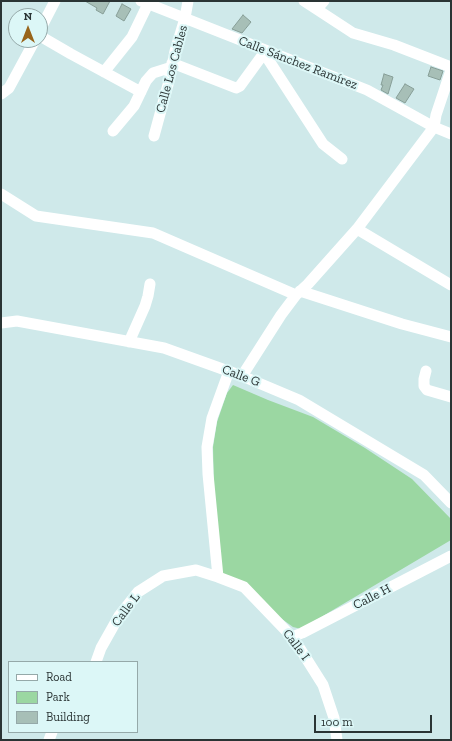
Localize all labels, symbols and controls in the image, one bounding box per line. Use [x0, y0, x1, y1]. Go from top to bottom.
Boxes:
north arrow [8, 8, 48, 48]
text: N [24, 10, 32, 23]
street label: Calle Los Cables [153, 24, 191, 114]
street label: Calle Sánchez Ramírez [236, 33, 360, 93]
street label: Calle G [220, 362, 262, 390]
street label: Calle H [350, 581, 394, 613]
street label: Calle L [108, 590, 144, 630]
street label: Calle I [279, 626, 313, 664]
legend [8, 661, 138, 733]
text: Road [46, 670, 72, 684]
text: Park [46, 690, 70, 704]
scale bar [316, 707, 434, 733]
text: Building [46, 710, 90, 724]
text: 100 m [321, 715, 353, 729]

